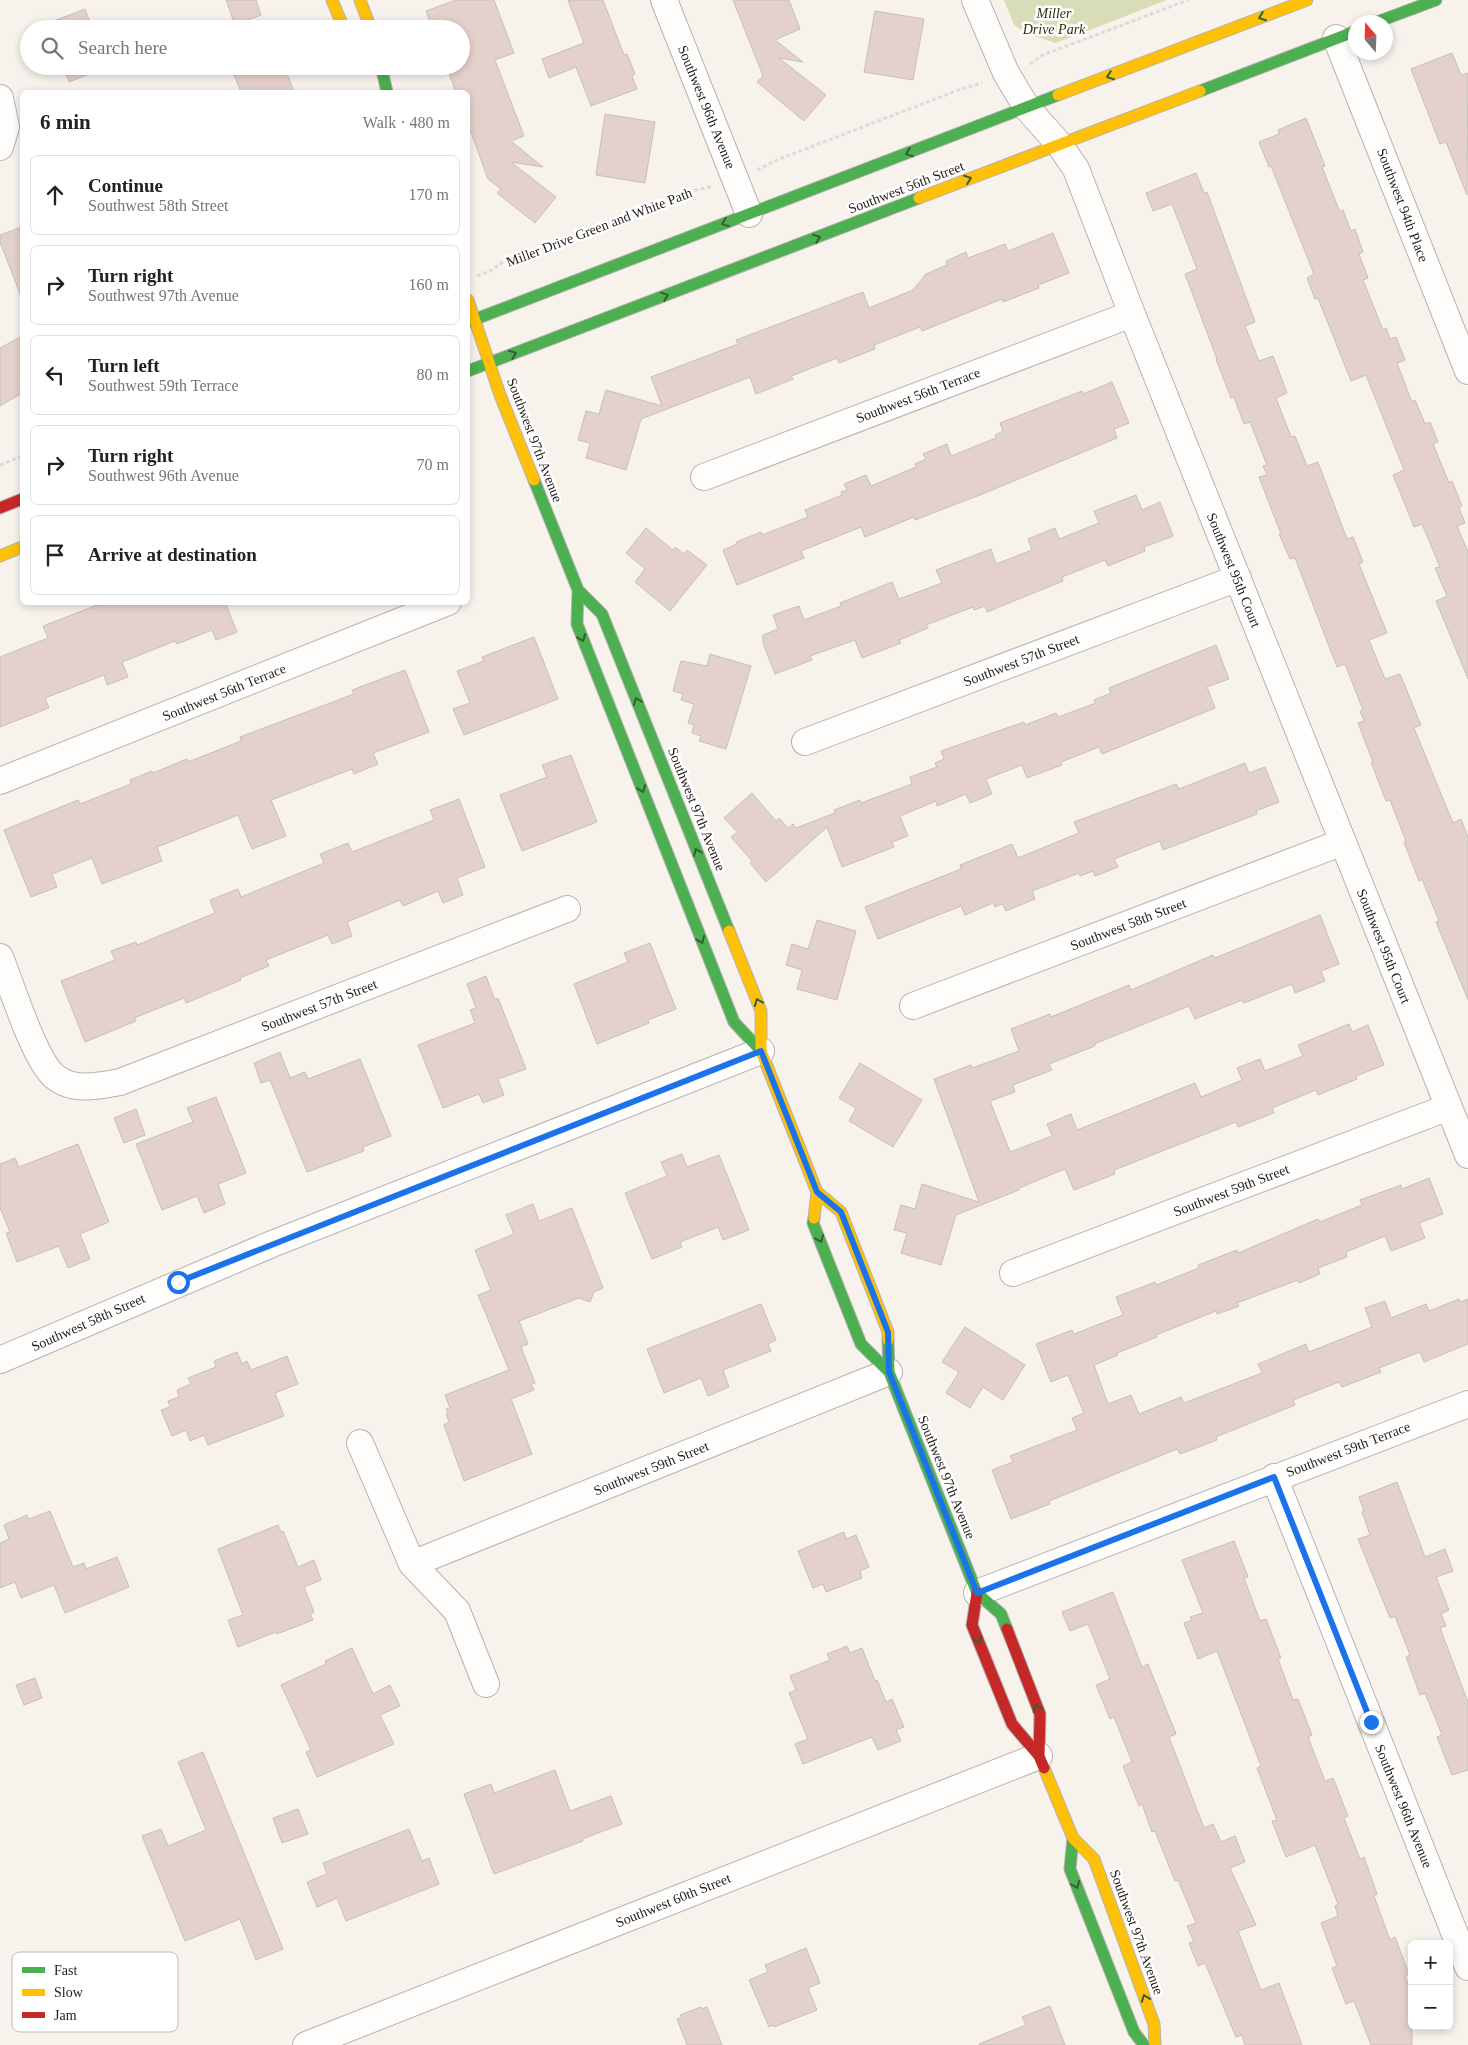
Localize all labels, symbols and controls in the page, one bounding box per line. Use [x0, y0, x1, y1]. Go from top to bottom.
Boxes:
park label: Miller Drive Park [1022, 6, 1086, 37]
one-way arrow [1258, 11, 1267, 22]
north arrow [1348, 15, 1393, 60]
search box [20, 20, 470, 75]
icon: search [38, 34, 66, 62]
text: Search here [78, 37, 167, 58]
street label: Southwest 96th Avenue [675, 43, 738, 171]
one-way arrow [1106, 70, 1115, 80]
text: 6 min [40, 110, 91, 134]
text: Walk · 480 m [363, 114, 450, 131]
street label: Southwest 94th Place [1374, 146, 1431, 264]
one-way arrow [906, 147, 914, 157]
street label: Southwest 56th Street [846, 158, 966, 216]
text: Continue [88, 175, 163, 196]
one-way arrow [963, 175, 972, 186]
icon: ahead [41, 181, 69, 209]
street label: Miller Drive Green and White Path [504, 185, 694, 270]
text: 170 m [409, 186, 449, 203]
text: Southwest 58th Street [88, 197, 228, 214]
one-way arrow [721, 217, 730, 227]
one-way arrow [812, 234, 820, 244]
text: Turn right [88, 265, 173, 286]
icon: right [41, 271, 69, 299]
text: 160 m [409, 276, 449, 293]
text: Southwest 97th Avenue [88, 287, 239, 304]
one-way arrow [660, 292, 669, 302]
one-way arrow [508, 350, 517, 360]
text: Turn left [88, 355, 160, 376]
icon: left [41, 361, 69, 389]
street label: Southwest 56th Terrace [854, 365, 982, 426]
text: 80 m [417, 366, 449, 383]
street label: Southwest 97th Avenue [504, 376, 565, 504]
text: Southwest 59th Terrace [88, 377, 239, 394]
text: Turn right [88, 445, 173, 466]
icon: right [41, 451, 69, 479]
text: 70 m [417, 456, 449, 473]
text: Southwest 96th Avenue [88, 467, 239, 484]
street label: Southwest 95th Court [1204, 511, 1263, 630]
icon: arrive [41, 541, 69, 569]
text: Arrive at destination [88, 544, 257, 565]
street label: Southwest 57th Street [961, 631, 1081, 689]
one-way arrow [576, 633, 586, 642]
street label: Southwest 56th Terrace [160, 661, 288, 724]
one-way arrow [633, 697, 643, 706]
street label: Southwest 97th Avenue [665, 745, 728, 873]
one-way arrow [636, 784, 646, 793]
one-way arrow [693, 848, 703, 856]
street label: Southwest 95th Court [1354, 887, 1413, 1006]
street label: Southwest 58th Street [1068, 895, 1188, 953]
one-way arrow [695, 935, 706, 944]
street label: Southwest 57th Street [259, 976, 379, 1034]
one-way arrow [753, 999, 763, 1007]
street label: Southwest 59th Street [1171, 1161, 1291, 1219]
one-way arrow [813, 1234, 824, 1243]
route start [167, 1271, 190, 1294]
street label: Southwest 58th Street [29, 1291, 147, 1354]
street label: Southwest 97th Avenue [915, 1413, 978, 1541]
street label: Southwest 59th Terrace [1284, 1419, 1412, 1480]
street label: Southwest 59th Street [591, 1438, 711, 1498]
one-way arrow [972, 1635, 983, 1644]
one-way arrow [1033, 1704, 1043, 1712]
route end [1360, 1711, 1383, 1734]
street label: Southwest 96th Avenue [1372, 1742, 1435, 1870]
street label: Southwest 97th Avenue [1107, 1868, 1166, 1997]
street label: Southwest 60th Street [613, 1870, 733, 1930]
one-way arrow [1070, 1880, 1080, 1889]
map controls [1408, 1940, 1453, 2030]
button: + [1408, 1940, 1453, 1985]
legend [12, 1952, 178, 2032]
text: Fast [54, 1963, 77, 1978]
text: Slow [54, 1985, 84, 2000]
button: − [1408, 1985, 1453, 2030]
one-way arrow [1140, 1994, 1150, 2003]
text: Jam [54, 2008, 77, 2023]

